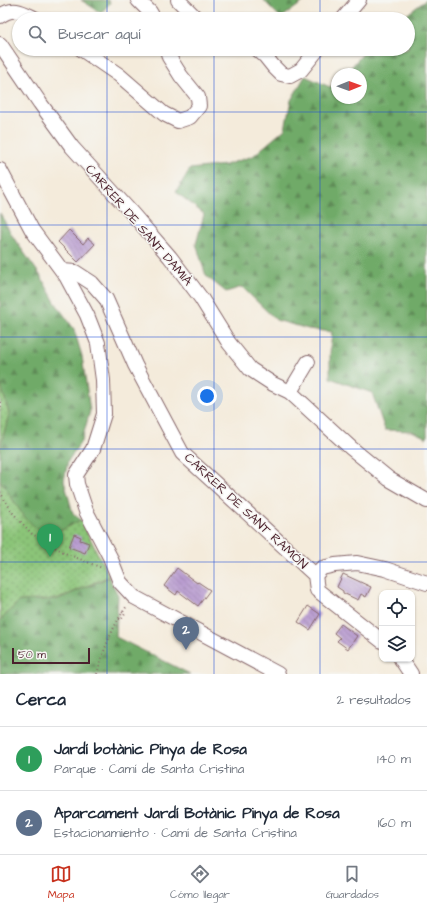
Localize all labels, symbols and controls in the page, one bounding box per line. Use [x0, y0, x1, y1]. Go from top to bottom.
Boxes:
search box [12, 12, 415, 56]
icon: search [26, 23, 48, 45]
text: Buscar aquí [58, 24, 140, 45]
north arrow [331, 68, 367, 104]
street label: CARRER DE SANT DAMIÀ [81, 160, 197, 290]
your location [197, 386, 217, 406]
street label: CARRER DE SANT RAMÓN [180, 449, 312, 573]
pin: 1 [37, 524, 63, 557]
map controls [379, 590, 415, 662]
button: locate [379, 590, 415, 626]
pin: 2 [173, 617, 199, 650]
button: layers [379, 626, 415, 662]
scale bar [12, 646, 90, 665]
text: 50 m [18, 647, 46, 662]
text: Cerca [16, 688, 66, 712]
text: 2 resultados [337, 691, 411, 709]
text: Jardí botànic Pinya de Rosa [54, 739, 247, 760]
text: 1 [28, 750, 30, 768]
text: 140 m [377, 750, 411, 768]
text: Parque · Camí de Santa Cristina [54, 760, 244, 778]
text: Aparcament Jardí Botànic Pinya de Rosa [54, 803, 340, 824]
text: 2 [25, 814, 33, 832]
text: 160 m [378, 814, 411, 832]
text: Estacionamiento · Camí de Santa Cristina [54, 824, 297, 842]
tab: Mapa [48, 863, 74, 902]
tab: Cómo llegar [170, 863, 230, 902]
tab: Guardados [326, 863, 379, 902]

